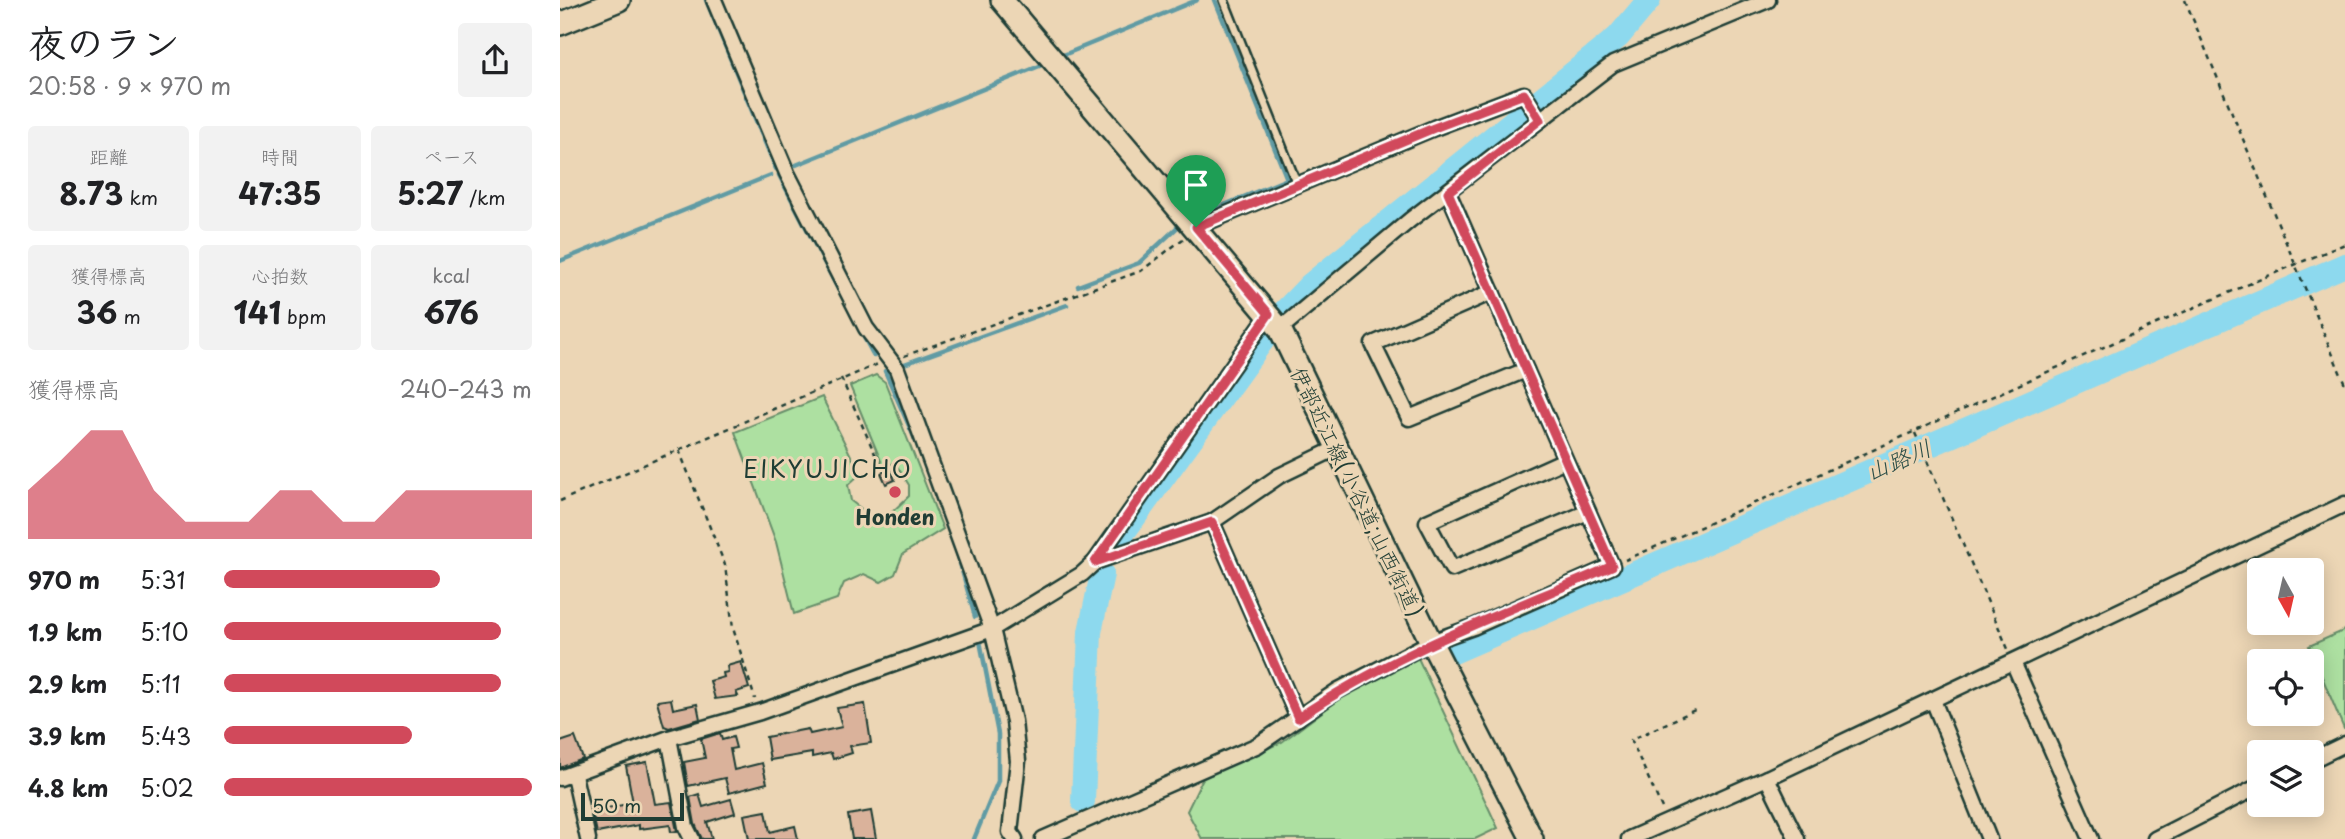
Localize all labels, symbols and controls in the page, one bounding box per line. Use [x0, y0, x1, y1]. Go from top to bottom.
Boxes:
text: 夜のラン [28, 13, 180, 70]
button: share [458, 23, 532, 97]
text: 20:58 · 9 × 970 m [28, 68, 231, 103]
text: 距離 [90, 142, 128, 170]
text: 時間 [261, 142, 299, 170]
text: ペース [423, 142, 479, 170]
pin [1166, 155, 1226, 227]
icon: arrive [1177, 166, 1215, 204]
text: 8.73 [59, 170, 123, 215]
text: 47:35 [238, 170, 322, 215]
text: 5:27 [397, 170, 463, 215]
text: km [123, 183, 158, 211]
text: /km [463, 183, 506, 211]
text: 獲得標高 [71, 261, 147, 289]
text: 心拍数 [251, 261, 309, 289]
text: kcal [432, 261, 470, 289]
text: 36 [77, 289, 117, 334]
text: 141 [233, 289, 281, 334]
text: 676 [424, 289, 479, 334]
text: m [117, 302, 141, 330]
text: bpm [281, 302, 327, 330]
street label: 伊部近江線(小谷道;山西街道) [1283, 361, 1433, 621]
text: 獲得標高 [28, 371, 120, 406]
text: 240–243 m [400, 371, 532, 406]
water label: 山路川 [1859, 429, 1937, 489]
district label: EIKYUJICHO [743, 450, 913, 486]
marker: Honden [887, 484, 903, 500]
place label: Honden [856, 500, 935, 532]
north arrow [2247, 558, 2324, 635]
map controls [2247, 558, 2324, 817]
text: 970 m [28, 562, 100, 597]
text: 5:31 [140, 562, 185, 597]
text: 1.9 km [28, 614, 102, 649]
text: 5:10 [140, 614, 188, 649]
button: locate [2247, 649, 2324, 726]
text: 2.9 km [28, 666, 107, 701]
text: 5:11 [140, 666, 181, 701]
text: 3.9 km [28, 718, 106, 753]
text: 5:43 [140, 718, 191, 753]
button: layers [2247, 740, 2324, 817]
text: 4.8 km [28, 770, 109, 805]
text: 5:02 [140, 770, 194, 805]
scale bar [581, 790, 684, 822]
text: 50 m [592, 791, 641, 819]

